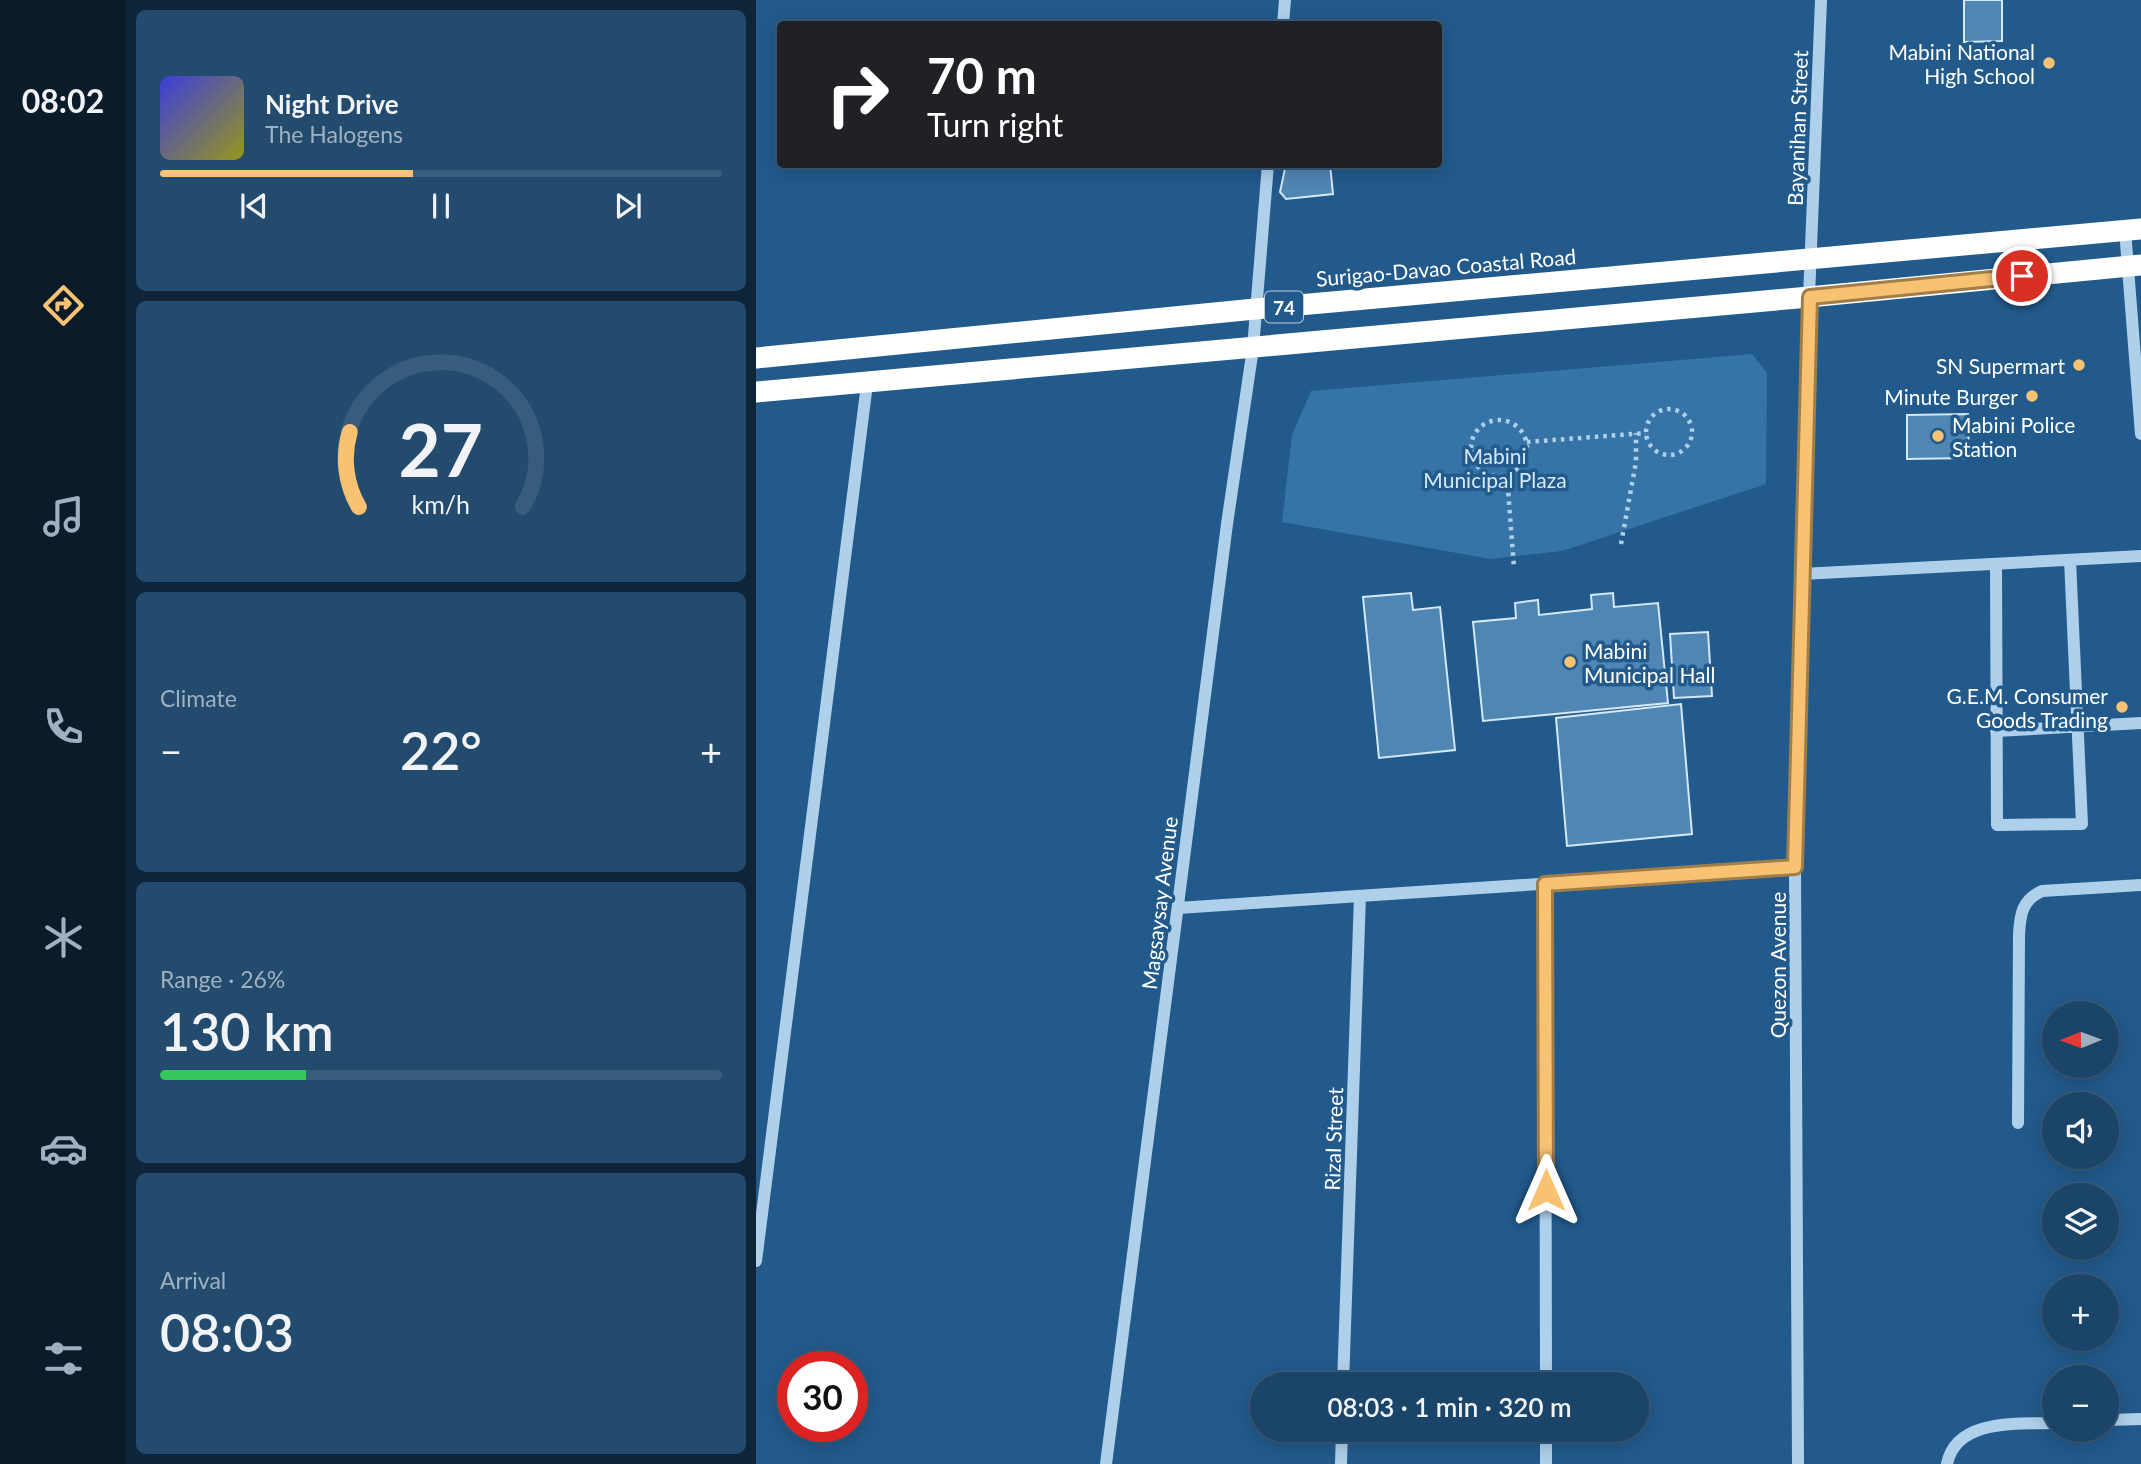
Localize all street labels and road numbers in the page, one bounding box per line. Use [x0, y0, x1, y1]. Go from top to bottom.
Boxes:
street label: Bayanihan Street [1782, 49, 1812, 206]
street label: Surigao-Davao Coastal Road [1315, 243, 1577, 291]
road number: 74 [1265, 292, 1303, 322]
street label: Magsaysay Avenue [1136, 815, 1182, 991]
street label: Quezon Avenue [1765, 892, 1790, 1038]
street label: Rizal Street [1319, 1086, 1347, 1191]

